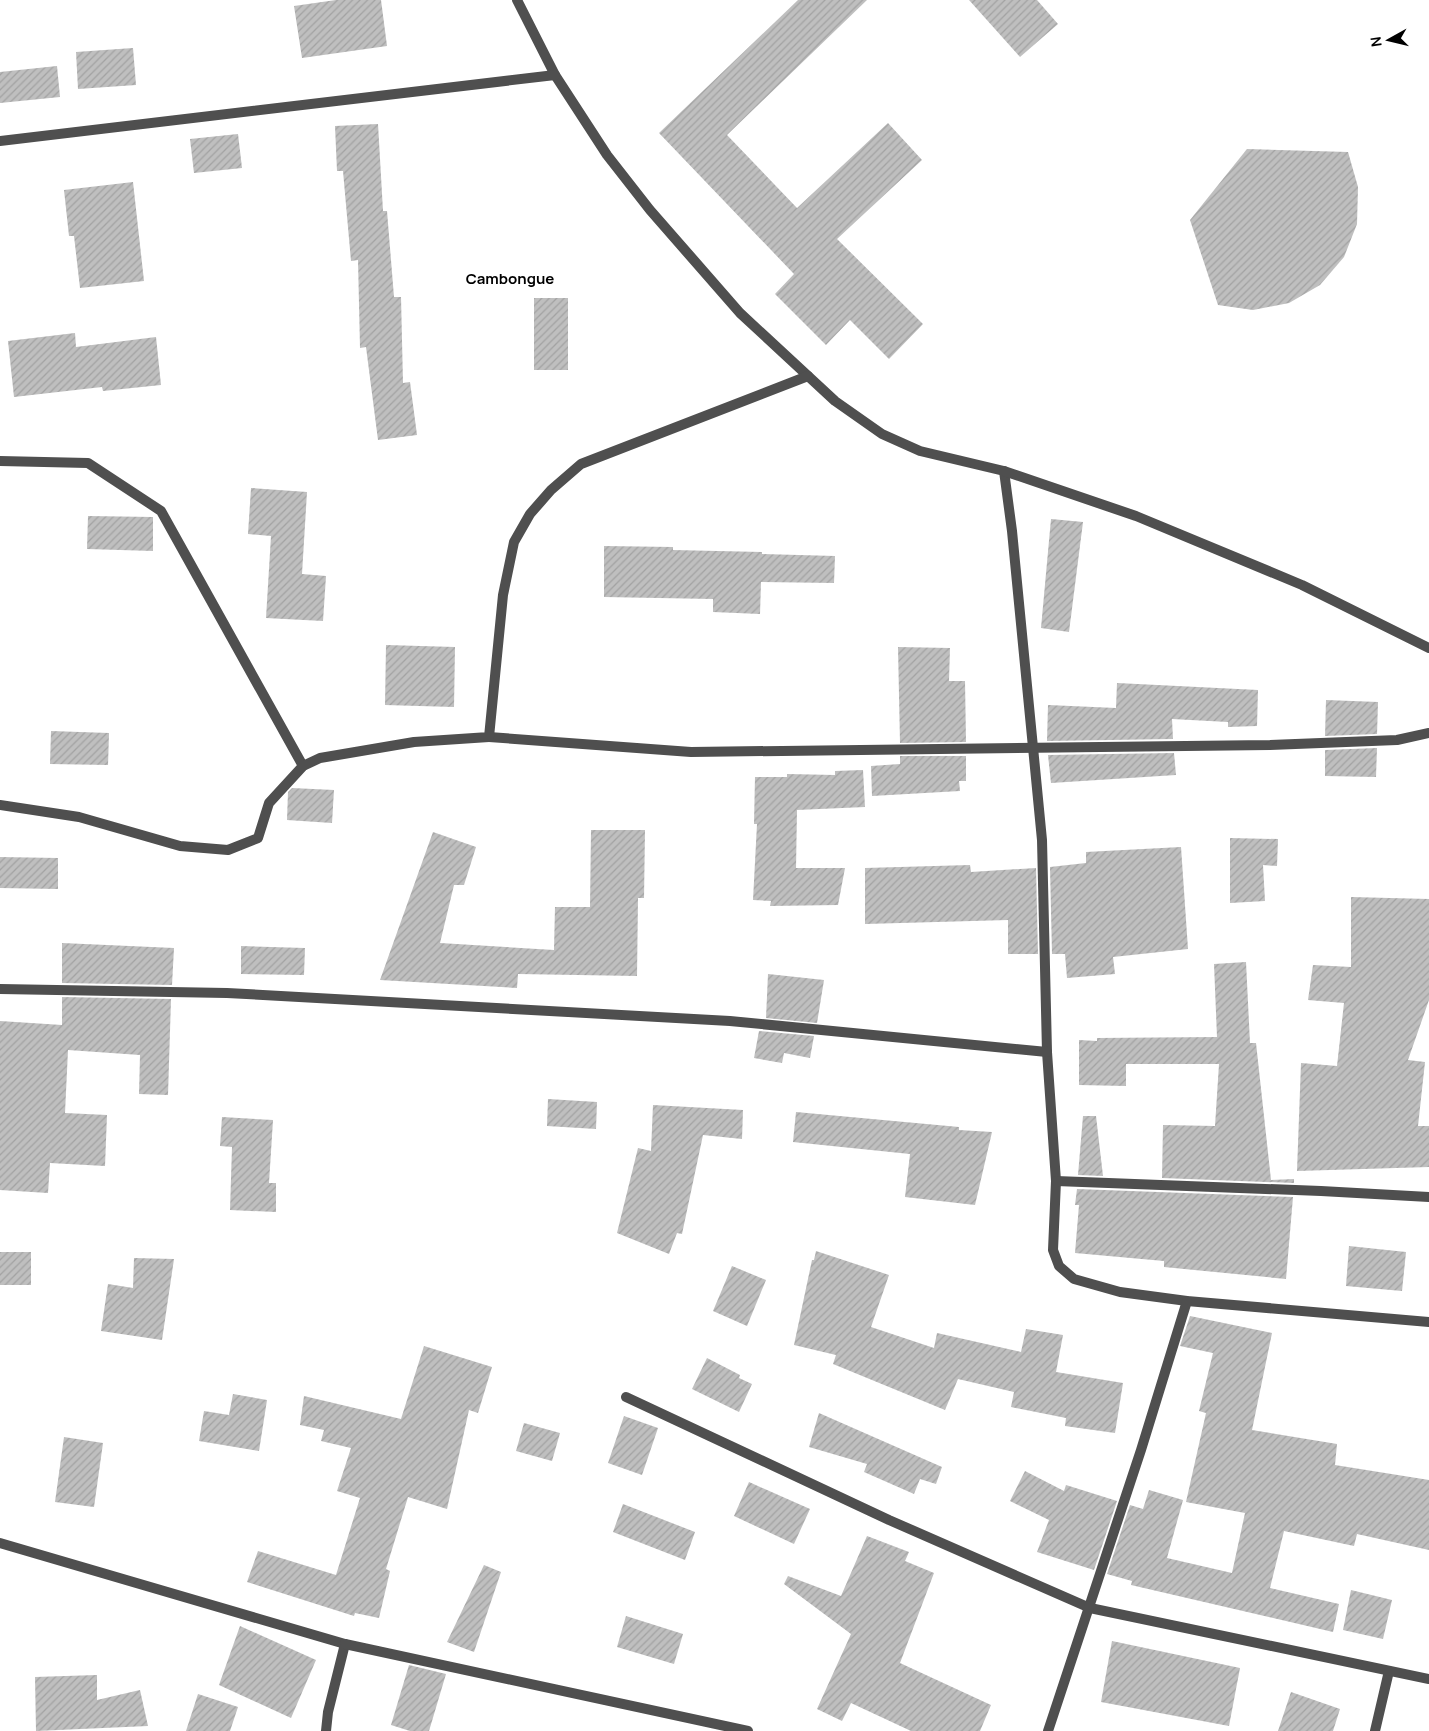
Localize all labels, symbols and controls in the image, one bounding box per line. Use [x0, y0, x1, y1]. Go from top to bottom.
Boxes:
north arrow [1364, 15, 1414, 65]
text: N [1366, 36, 1386, 48]
district label: Cambongue [466, 268, 554, 289]

